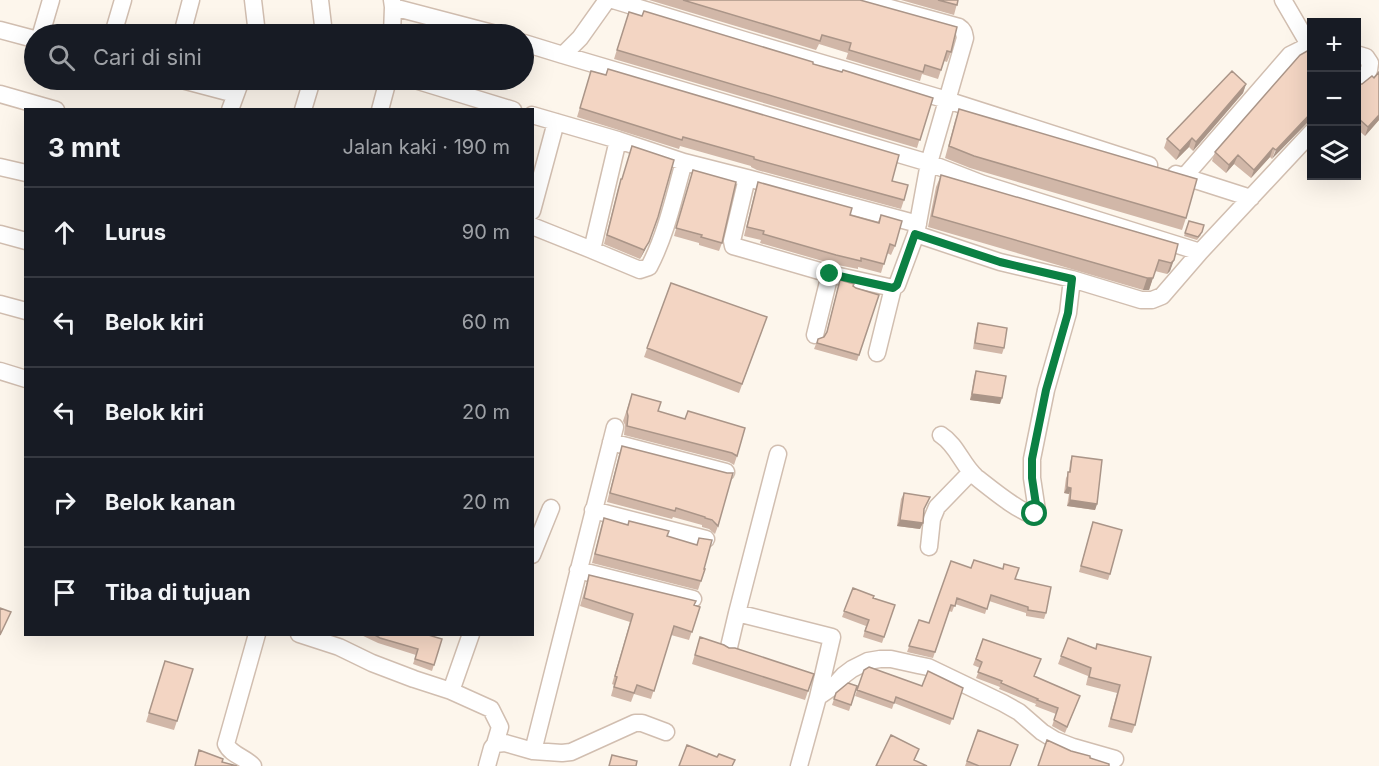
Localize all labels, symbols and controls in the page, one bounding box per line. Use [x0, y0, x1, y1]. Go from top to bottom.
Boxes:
map controls [1307, 18, 1361, 180]
button: + [1307, 18, 1361, 72]
search box [24, 24, 534, 90]
icon: search [45, 41, 78, 74]
text: Cari di sini [93, 44, 202, 70]
button: − [1307, 72, 1361, 126]
button: layers [1307, 126, 1361, 180]
text: 3 mnt [48, 132, 120, 163]
text: Jalan kaki · 190 m [343, 135, 510, 159]
icon: ahead [48, 216, 81, 249]
text: Lurus [105, 219, 166, 245]
text: 90 m [462, 220, 510, 244]
route end [816, 260, 842, 286]
icon: left [48, 306, 81, 339]
text: Belok kiri [105, 309, 204, 335]
text: 60 m [462, 310, 510, 334]
icon: left [48, 396, 81, 429]
text: Belok kiri [105, 399, 204, 425]
text: 20 m [462, 400, 510, 424]
icon: right [48, 486, 81, 519]
text: Belok kanan [105, 489, 236, 515]
text: 20 m [462, 490, 510, 514]
route start [1021, 500, 1047, 526]
icon: arrive [48, 576, 81, 609]
text: Tiba di tujuan [105, 579, 251, 605]

